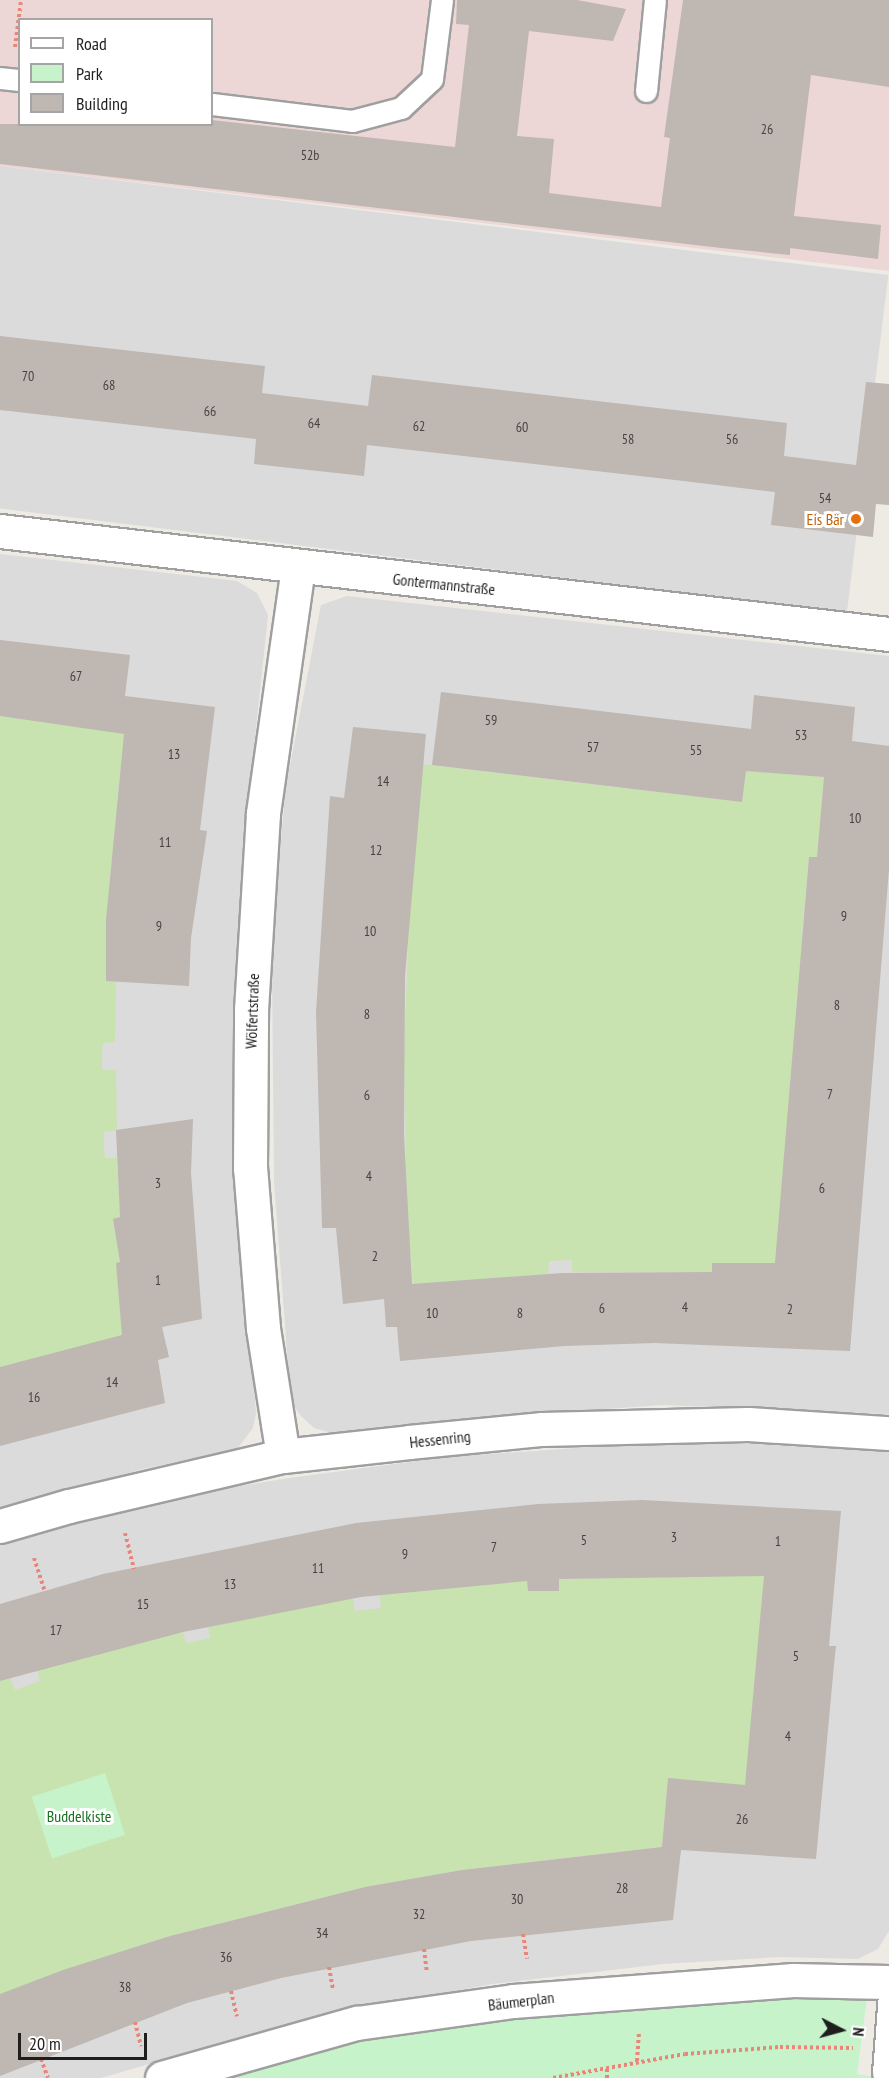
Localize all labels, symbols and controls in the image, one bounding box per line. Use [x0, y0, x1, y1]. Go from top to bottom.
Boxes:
legend [18, 18, 213, 126]
text: Road [76, 32, 107, 55]
text: Park [76, 62, 103, 85]
text: Building [76, 92, 128, 115]
house number: 26 [761, 121, 773, 137]
house number: 52b [301, 147, 319, 163]
house number: 70 [22, 368, 34, 384]
house number: 68 [103, 377, 115, 393]
house number: 66 [204, 403, 216, 419]
house number: 64 [308, 415, 320, 431]
house number: 62 [413, 418, 425, 434]
house number: 60 [516, 419, 528, 435]
house number: 58 [622, 431, 634, 447]
house number: 56 [726, 431, 738, 447]
house number: 54 [819, 490, 831, 506]
place label: Eis Bär [807, 509, 844, 529]
marker: Eis Bär [849, 512, 863, 526]
street label: Gontermannstraße [392, 569, 496, 599]
house number: 67 [70, 668, 82, 684]
house number: 59 [485, 712, 497, 728]
house number: 53 [795, 727, 807, 743]
house number: 57 [587, 739, 599, 755]
house number: 55 [690, 742, 702, 758]
house number: 13 [168, 746, 180, 762]
house number: 14 [377, 773, 389, 789]
house number: 10 [849, 810, 861, 826]
house number: 11 [159, 834, 171, 850]
house number: 12 [370, 842, 382, 858]
house number: 9 [841, 908, 847, 924]
house number: 9 [156, 918, 162, 934]
house number: 10 [364, 923, 376, 939]
street label: Wölfertstraße [241, 973, 263, 1049]
house number: 8 [834, 997, 840, 1013]
house number: 8 [364, 1006, 370, 1022]
house number: 7 [827, 1086, 833, 1102]
house number: 6 [364, 1087, 370, 1103]
house number: 4 [366, 1168, 372, 1184]
house number: 3 [155, 1175, 161, 1191]
house number: 6 [819, 1180, 825, 1196]
house number: 2 [372, 1248, 378, 1264]
house number: 1 [155, 1272, 161, 1288]
house number: 4 [682, 1299, 688, 1315]
house number: 6 [599, 1300, 605, 1316]
house number: 2 [787, 1301, 793, 1317]
house number: 10 [426, 1305, 438, 1321]
house number: 8 [517, 1305, 523, 1321]
house number: 14 [106, 1374, 118, 1390]
house number: 16 [28, 1389, 40, 1405]
street label: Hessenring [408, 1426, 472, 1452]
house number: 3 [671, 1529, 677, 1545]
house number: 5 [581, 1532, 587, 1548]
house number: 1 [775, 1533, 781, 1549]
house number: 7 [491, 1539, 497, 1555]
house number: 9 [402, 1546, 408, 1562]
house number: 11 [312, 1560, 324, 1576]
house number: 13 [224, 1576, 236, 1592]
house number: 15 [137, 1596, 149, 1612]
house number: 17 [50, 1622, 62, 1638]
house number: 5 [793, 1648, 799, 1664]
house number: 4 [785, 1728, 791, 1744]
park label: Buddelkiste [47, 1806, 111, 1826]
house number: 26 [736, 1811, 748, 1827]
house number: 28 [616, 1880, 628, 1896]
house number: 30 [511, 1891, 523, 1907]
house number: 32 [413, 1906, 425, 1922]
house number: 34 [316, 1925, 328, 1941]
house number: 36 [220, 1949, 232, 1965]
house number: 38 [119, 1979, 131, 1995]
street label: Bäumerplan [487, 1987, 555, 2015]
north arrow [811, 2000, 871, 2060]
scale bar [21, 2021, 150, 2059]
text: N [849, 2027, 869, 2037]
text: 20 m [29, 2032, 61, 2055]

